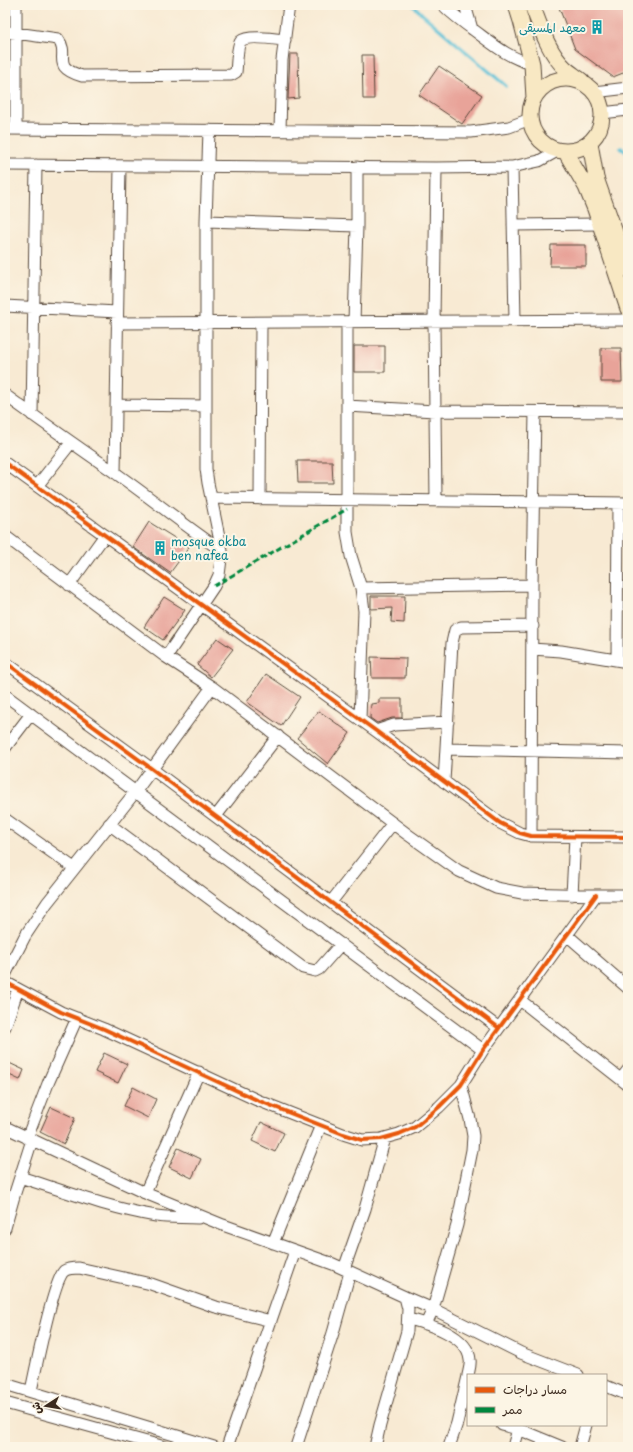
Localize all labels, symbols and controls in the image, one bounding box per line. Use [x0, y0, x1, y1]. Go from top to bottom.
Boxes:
place label: معهد المسيقى [519, 18, 586, 36]
building icon: معهد المسيقى [589, 19, 605, 35]
place label: mosque okba ben nafea [171, 532, 247, 564]
building icon: mosque okba ben nafea [152, 540, 168, 556]
legend [467, 1374, 607, 1426]
text: مسار دراجات [503, 1380, 567, 1398]
north arrow [26, 1386, 66, 1426]
text: ش [26, 1400, 45, 1416]
text: ممر [502, 1400, 522, 1418]

